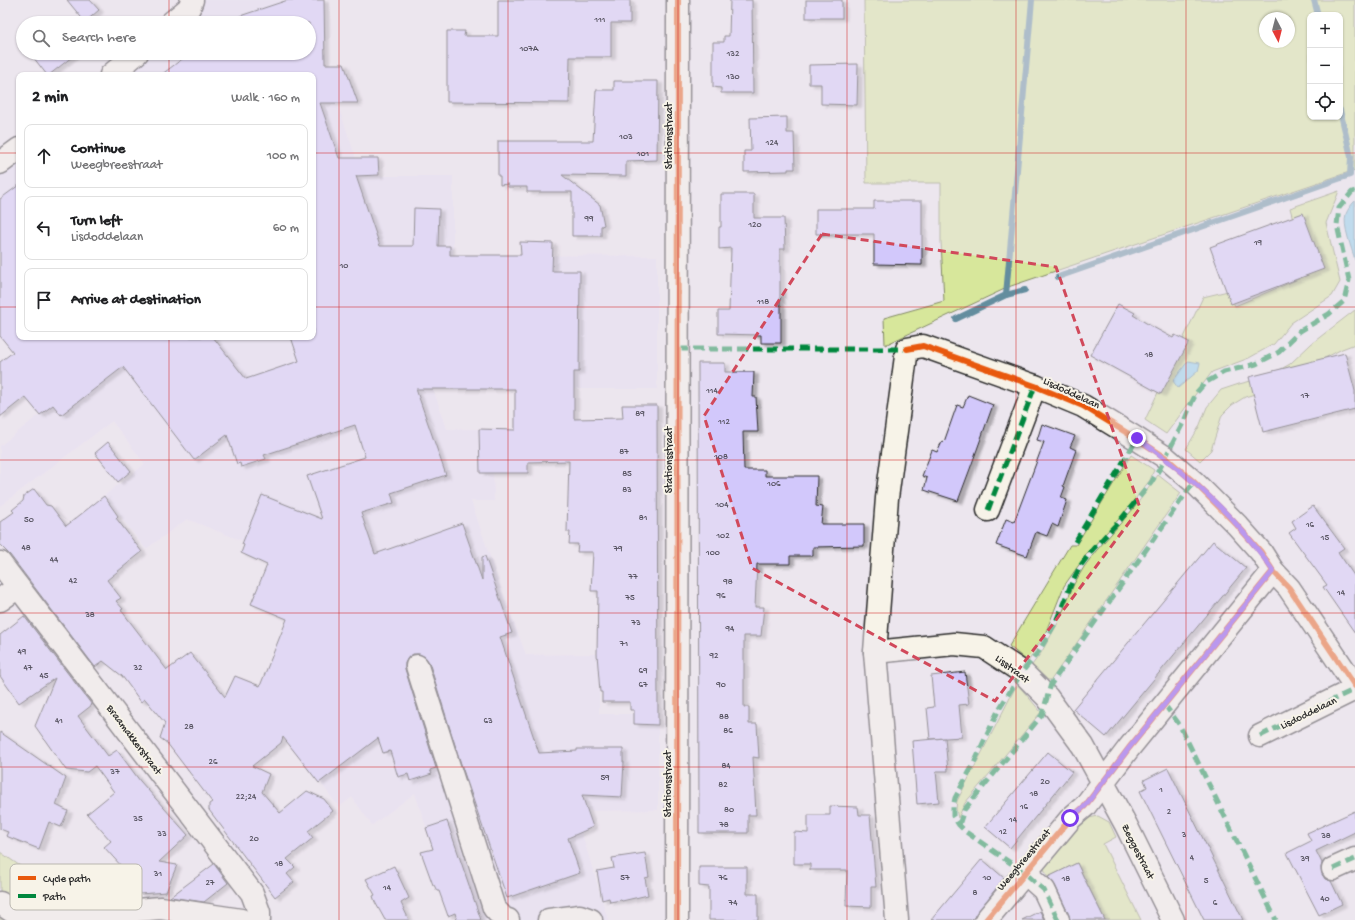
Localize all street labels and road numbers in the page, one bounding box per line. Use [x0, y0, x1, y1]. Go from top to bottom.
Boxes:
street label: Stationsstraat [664, 101, 676, 169]
street label: Lisdoddelaan [1041, 375, 1102, 412]
street label: Stationsstraat [664, 425, 676, 493]
street label: Lisstraat [992, 653, 1032, 687]
street label: Lisdoddelaan [1279, 695, 1340, 733]
street label: Braamakkerstraat [103, 702, 164, 779]
street label: Stationsstraat [663, 749, 675, 817]
street label: Zeggestraat [1118, 822, 1157, 883]
street label: Weegbreestraat [995, 826, 1055, 894]

